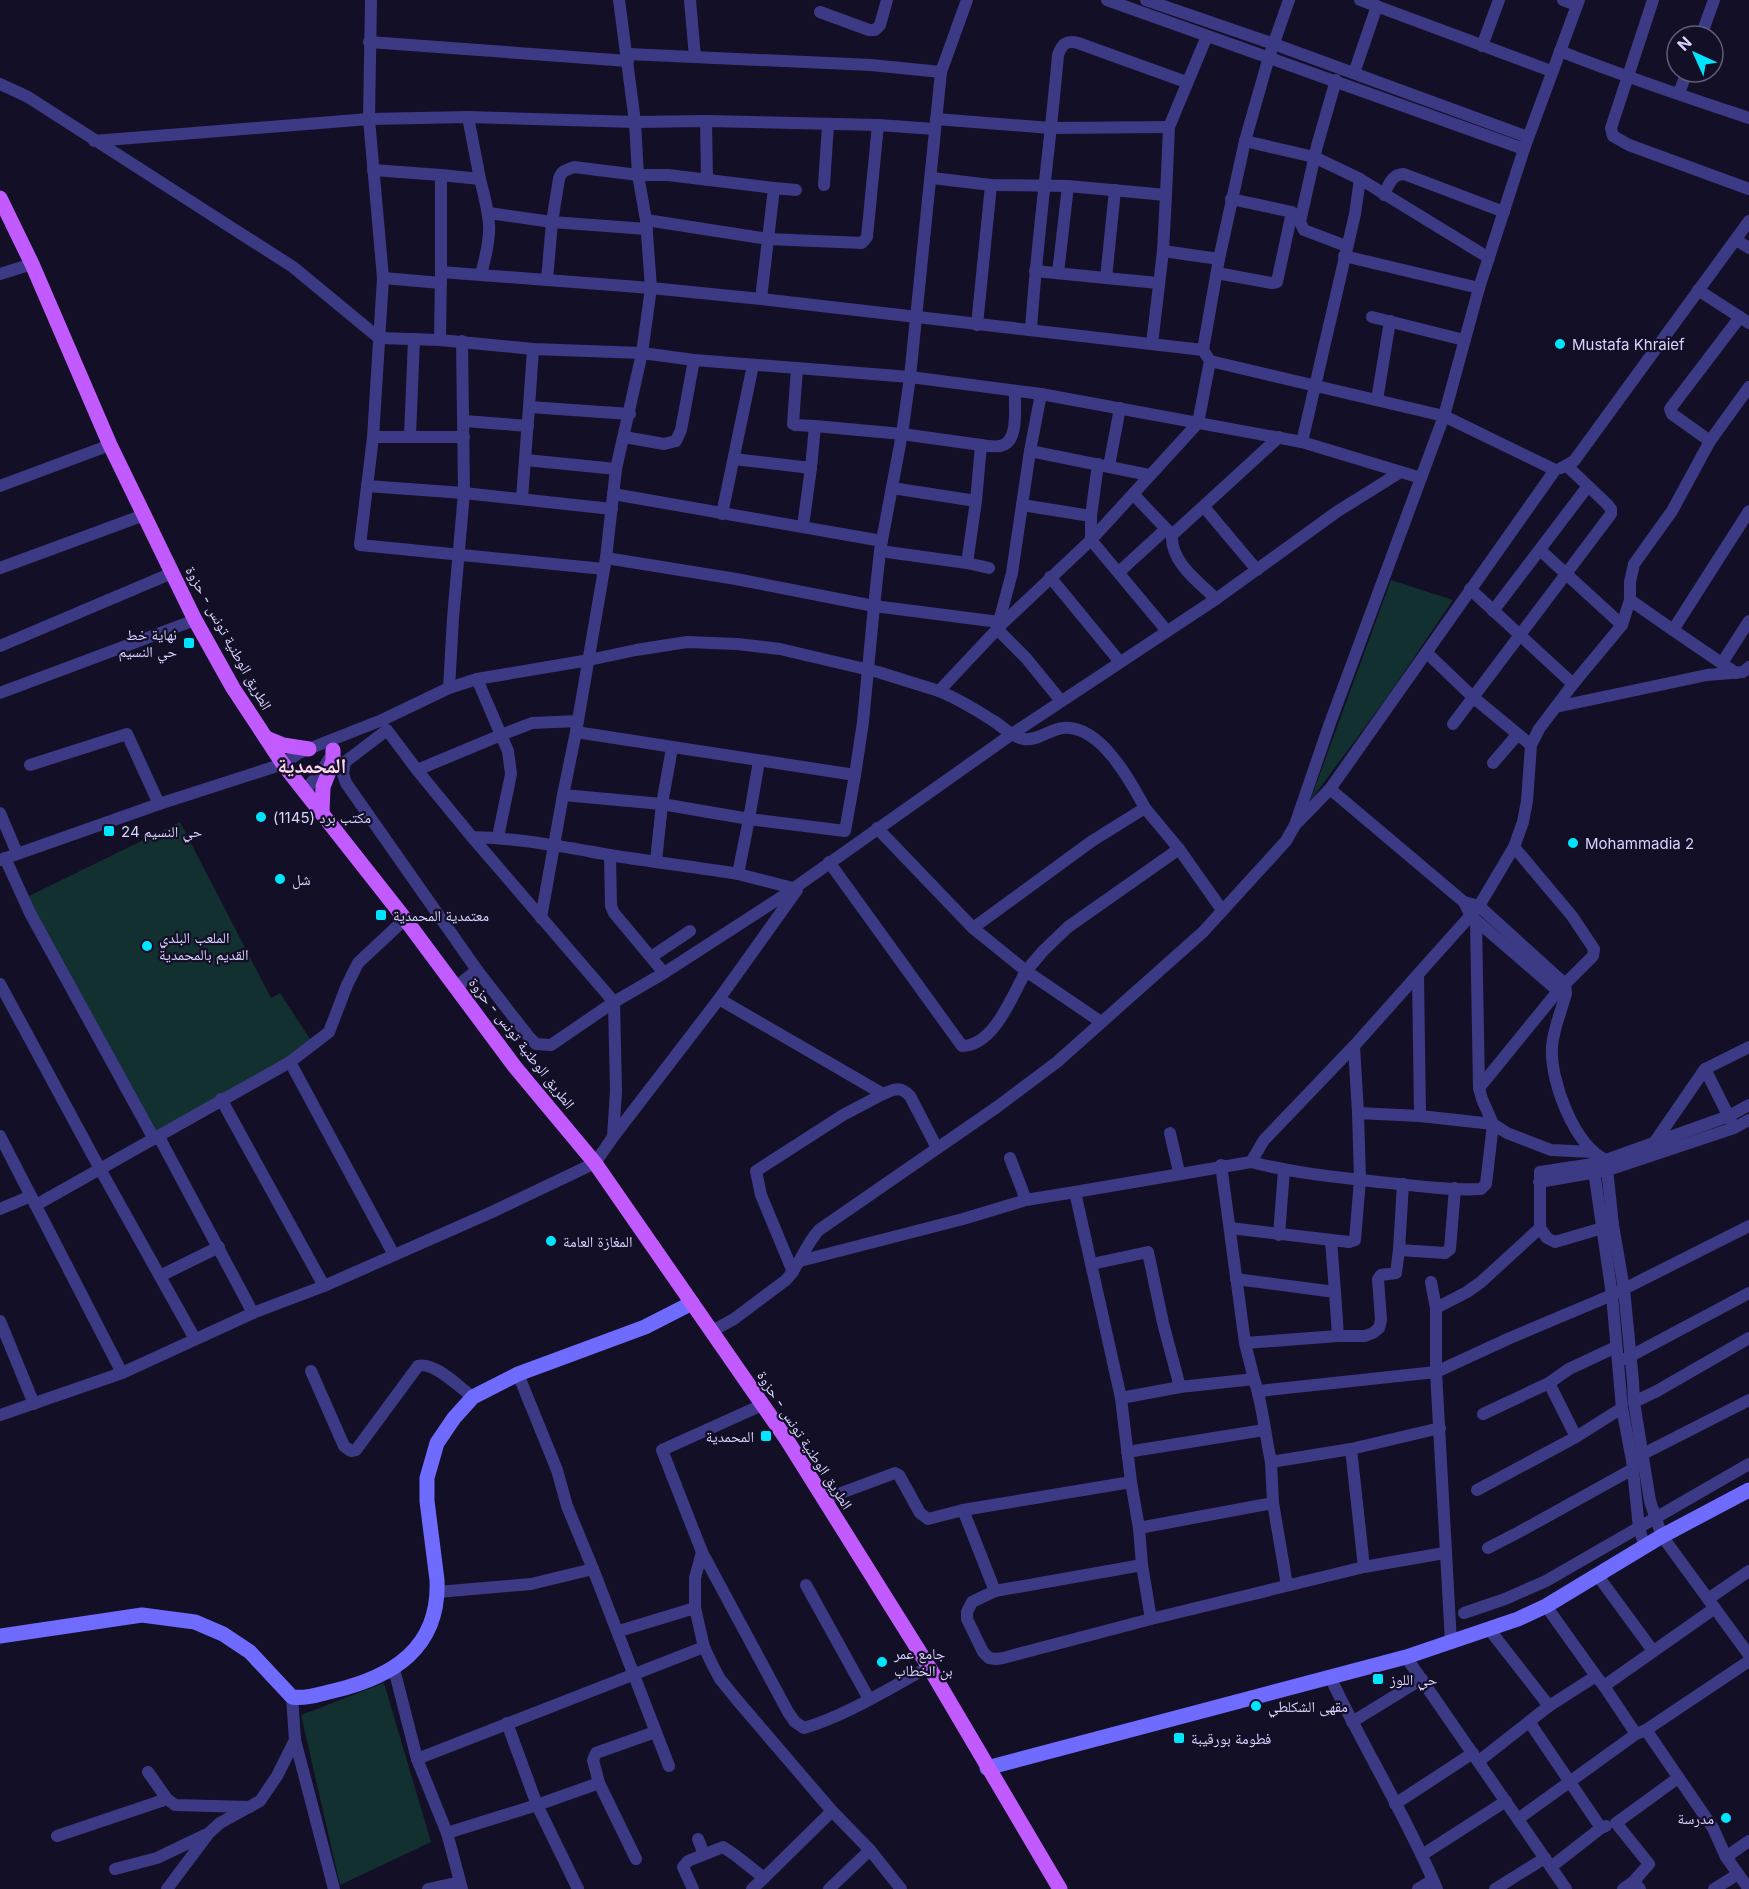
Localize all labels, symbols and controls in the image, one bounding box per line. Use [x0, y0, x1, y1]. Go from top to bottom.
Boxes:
north arrow [1665, 24, 1725, 84]
text: N [1673, 32, 1696, 55]
place label: Mustafa Khraief [1572, 335, 1685, 354]
marker: Mustafa Khraief [1553, 337, 1567, 351]
street label: الطريق الوطنية تونس - حزوة [181, 563, 276, 714]
place label: نهاية خط حي النسيم [119, 625, 177, 663]
marker: نهاية خط حي النسيم [182, 636, 196, 650]
district label: المحمدية [278, 753, 346, 778]
place label: مكتب برد (1145) [273, 808, 371, 827]
marker: مكتب برد (1145) [254, 810, 268, 824]
place label: حي النسيم 24 [121, 822, 203, 843]
marker: حي النسيم 24 [102, 824, 116, 838]
place label: Mohammadia 2 [1585, 834, 1694, 853]
marker: Mohammadia 2 [1566, 836, 1580, 850]
place label: شل [292, 870, 311, 890]
marker: شل [273, 872, 287, 886]
place label: معتمدية المحمدية [393, 906, 489, 925]
marker: معتمدية المحمدية [374, 908, 388, 922]
place label: الملعب البلدي القديم بالمحمدية [159, 928, 248, 965]
marker: الملعب البلدي القديم بالمحمدية [140, 939, 154, 953]
street label: الطريق الوطنية تونس - حزوة [464, 974, 579, 1113]
place label: المغازة العامة [563, 1232, 632, 1251]
marker: المغازة العامة [544, 1234, 558, 1248]
street label: الطريق الوطنية تونس - حزوة [752, 1367, 857, 1513]
place label: المحمدية [706, 1427, 754, 1446]
marker: المحمدية [759, 1429, 773, 1443]
place label: جامع عمر بن الخطاب [893, 1644, 953, 1681]
marker: جامع عمر بن الخطاب [875, 1655, 889, 1669]
place label: حي اللوز [1389, 1670, 1438, 1691]
marker: حي اللوز [1371, 1672, 1385, 1686]
place label: مقهى الشكلطي [1268, 1697, 1348, 1718]
marker: مقهى الشكلطي [1249, 1699, 1263, 1713]
place label: فطومة بورقيبة [1191, 1729, 1271, 1748]
marker: فطومة بورقيبة [1172, 1731, 1186, 1745]
place label: مدرسة [1678, 1809, 1714, 1828]
marker: مدرسة [1719, 1811, 1733, 1825]

